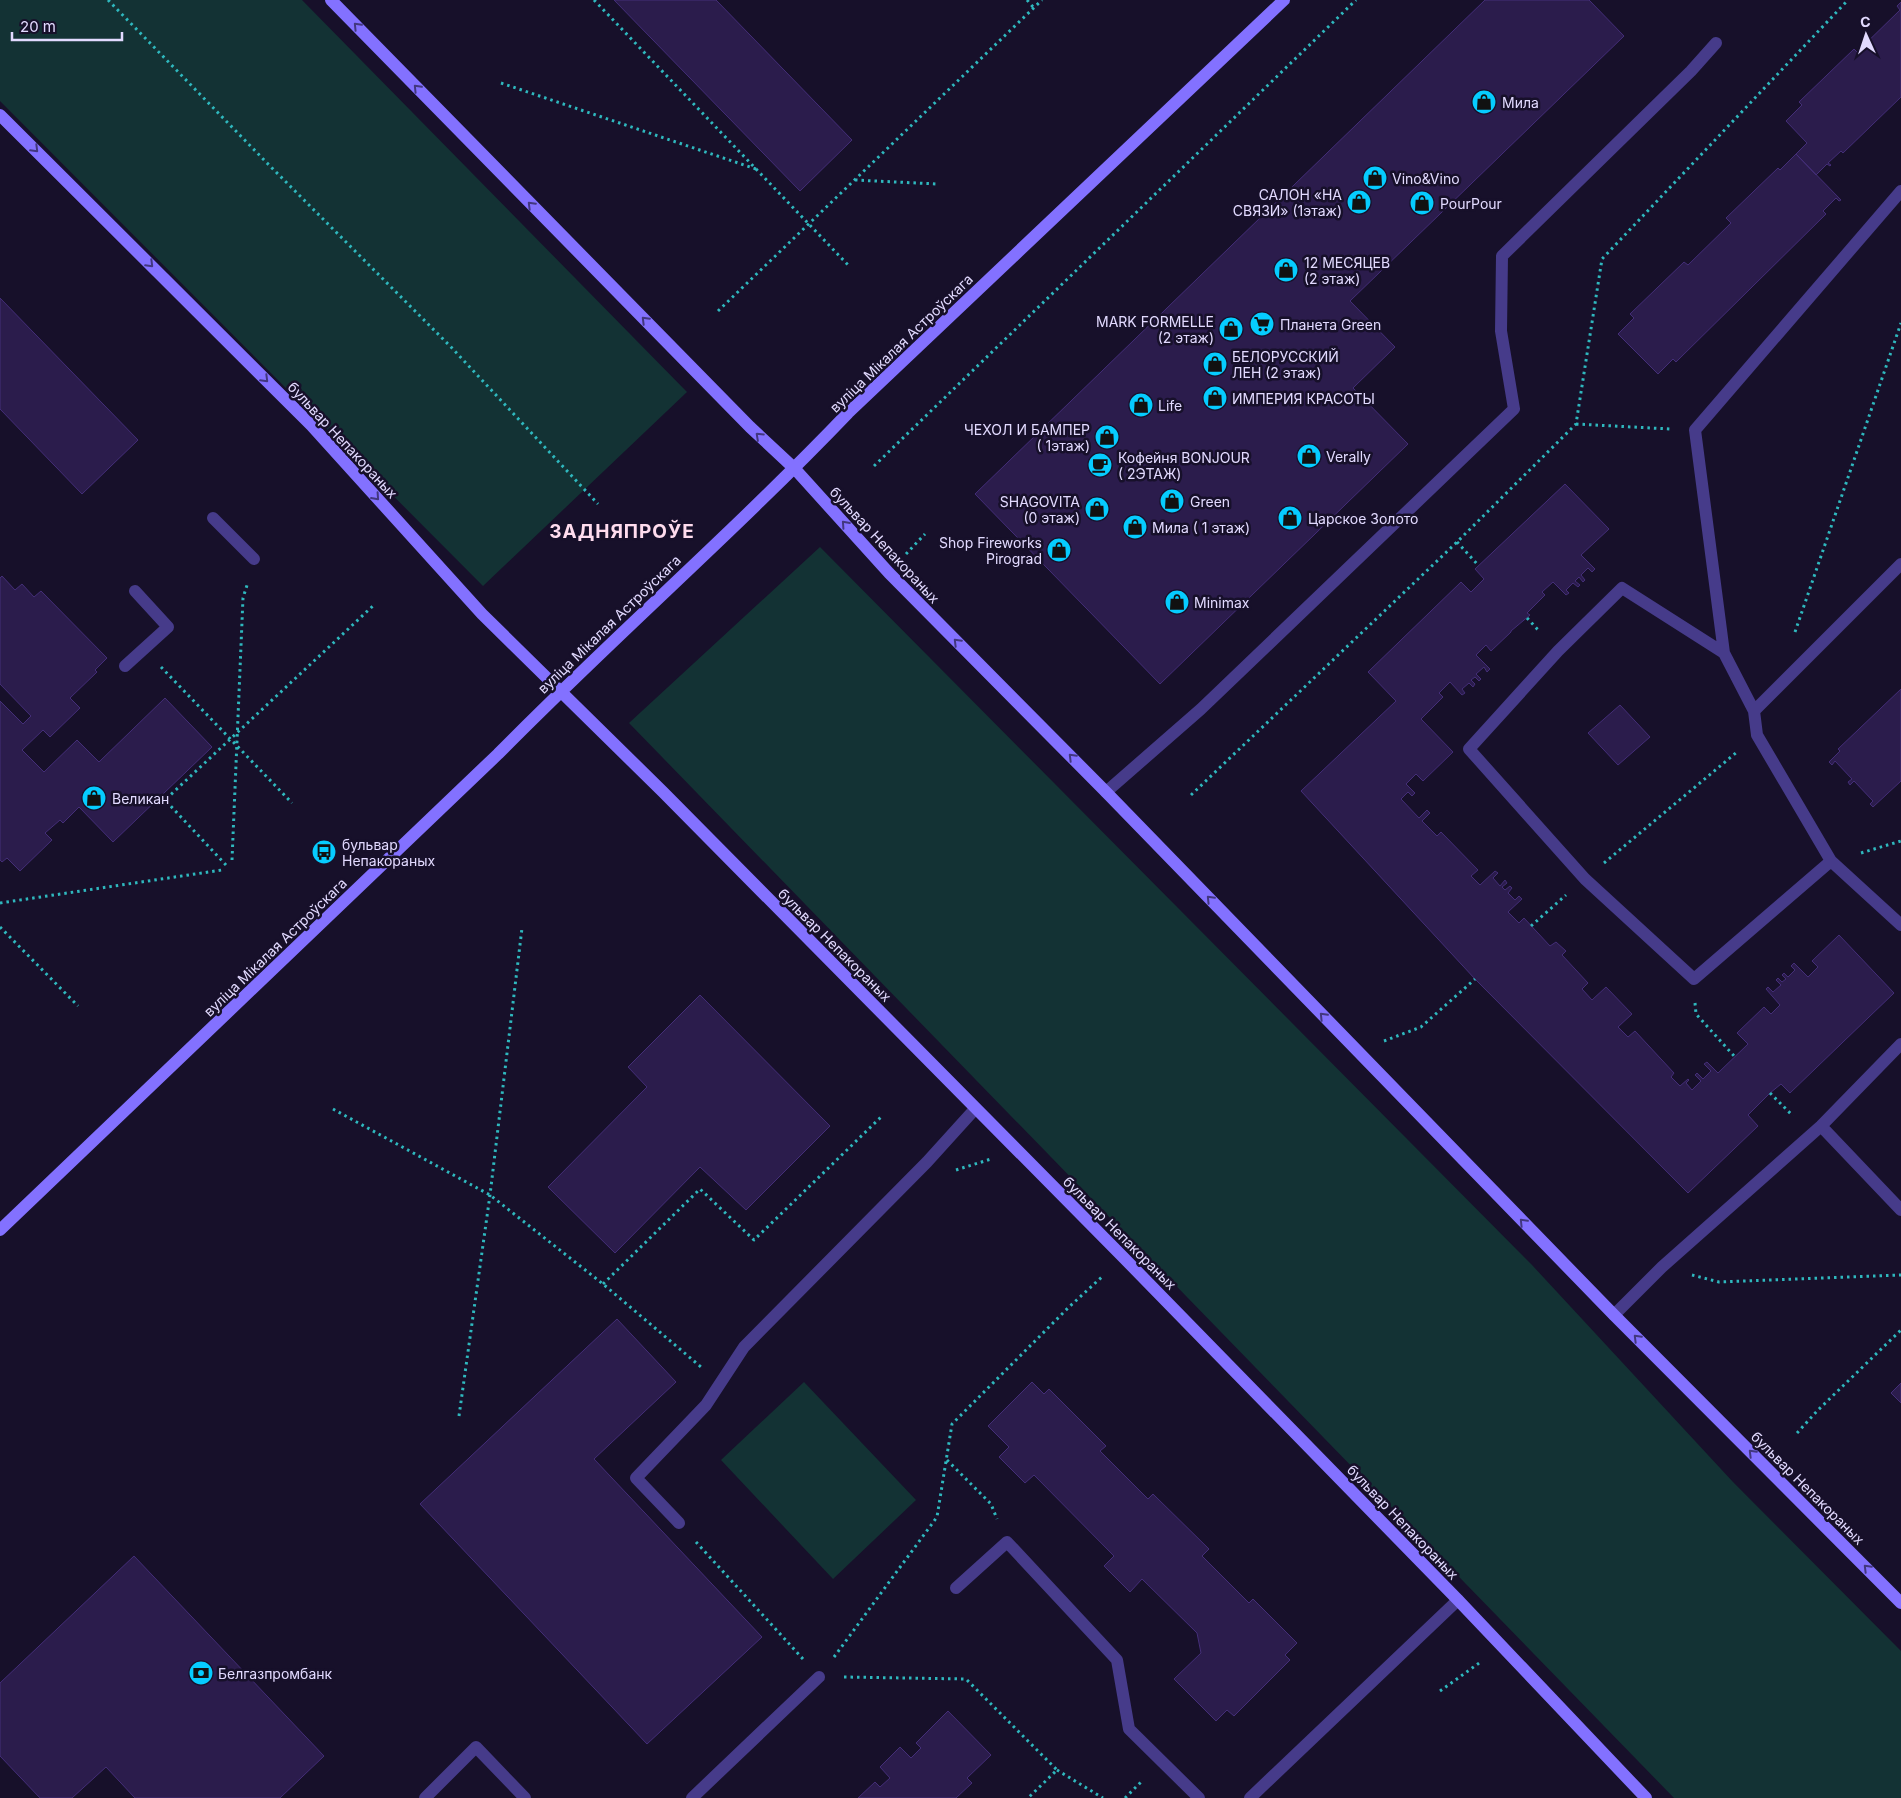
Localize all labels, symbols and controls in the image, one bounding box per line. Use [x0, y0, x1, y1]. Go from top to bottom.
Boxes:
scale bar [12, 10, 122, 42]
north arrow [1841, 10, 1891, 60]
text: С [1860, 13, 1871, 30]
text: 20 m [20, 17, 56, 36]
one-way arrow [354, 23, 363, 32]
one-way arrow [414, 85, 423, 94]
shop icon: Мила [1471, 89, 1497, 115]
place label: Мила [1502, 94, 1539, 111]
one-way arrow [29, 144, 38, 153]
shop icon: Vino&Vino [1362, 165, 1388, 191]
place label: Vino&Vino [1392, 170, 1460, 187]
place label: САЛОН «НА СВЯЗИ» (1этаж) [1233, 186, 1342, 219]
shop icon: САЛОН «НА СВЯЗИ» (1этаж) [1346, 189, 1372, 215]
shop icon: PourPour [1409, 190, 1435, 216]
place label: PourPour [1440, 195, 1502, 212]
one-way arrow [527, 201, 536, 210]
place label: 12 МЕСЯЦЕВ (2 этаж) [1304, 254, 1390, 287]
shop icon: 12 МЕСЯЦЕВ (2 этаж) [1273, 257, 1299, 283]
one-way arrow [144, 258, 153, 267]
street label: вуліца Мікалая Астроўскага [826, 270, 976, 416]
supermarket icon: Планета Green [1249, 311, 1275, 337]
place label: MARK FORMELLE (2 этаж) [1096, 313, 1214, 346]
shop icon: MARK FORMELLE (2 этаж) [1218, 316, 1244, 342]
place label: Планета Green [1280, 316, 1381, 333]
one-way arrow [642, 317, 651, 326]
place label: БЕЛОРУССКИЙ ЛЕН (2 этаж) [1232, 347, 1339, 381]
shop icon: БЕЛОРУССКИЙ ЛЕН (2 этаж) [1202, 351, 1228, 377]
one-way arrow [259, 373, 268, 382]
street label: бульвар Непакораных [285, 378, 402, 502]
shop icon: ИМПЕРИЯ КРАСОТЫ [1202, 385, 1228, 411]
place label: ИМПЕРИЯ КРАСОТЫ [1232, 390, 1375, 407]
shop icon: Life [1128, 392, 1154, 418]
place label: Life [1158, 397, 1182, 414]
place label: ЧЕХОЛ И БАМПЕР ( 1этаж) [964, 421, 1090, 454]
shop icon: ЧЕХОЛ И БАМПЕР ( 1этаж) [1094, 424, 1120, 450]
one-way arrow [756, 433, 765, 442]
shop icon: Verally [1296, 443, 1322, 469]
place label: Verally [1326, 448, 1371, 465]
place label: Кофейня BONJOUR ( 2ЭТАЖ) [1118, 449, 1250, 482]
cafe icon: Кофейня BONJOUR ( 2ЭТАЖ) [1087, 452, 1113, 478]
street label: бульвар Непакораных [827, 483, 944, 607]
shop icon: Green [1159, 488, 1185, 514]
one-way arrow [370, 491, 379, 500]
place label: SHAGOVITA (0 этаж) [1000, 493, 1080, 526]
place label: Green [1190, 493, 1230, 510]
shop icon: SHAGOVITA (0 этаж) [1084, 496, 1110, 522]
shop icon: Царское Золото [1277, 505, 1303, 531]
place label: Царское Золото [1308, 510, 1418, 527]
shop icon: Мила ( 1 этаж) [1122, 514, 1148, 540]
district label: ЗАДНЯПРОЎЕ [549, 519, 695, 543]
place label: Мила ( 1 этаж) [1152, 519, 1250, 536]
one-way arrow [842, 521, 851, 530]
place label: Shop Fireworks Pirograd [939, 534, 1042, 567]
shop icon: Shop Fireworks Pirograd [1046, 537, 1072, 563]
street label: вуліца Мікалая Астроўскага [534, 551, 684, 697]
shop icon: Minimax [1164, 589, 1190, 615]
place label: Minimax [1194, 594, 1250, 611]
one-way arrow [954, 638, 963, 647]
one-way arrow [1069, 754, 1078, 763]
shop icon: Великан [81, 785, 107, 811]
place label: Великан [112, 790, 169, 807]
place label: бульвар Непакораных [342, 836, 435, 869]
bus stop icon: бульвар Непакораных [311, 839, 337, 865]
street label: вуліца Мікалая Астроўскага [200, 874, 350, 1020]
street label: бульвар Непакораных [775, 885, 895, 1005]
one-way arrow [1207, 896, 1216, 905]
one-way arrow [1320, 1012, 1329, 1021]
street label: бульвар Непакораных [1060, 1173, 1180, 1293]
one-way arrow [1520, 1219, 1529, 1228]
one-way arrow [1634, 1335, 1643, 1344]
street label: бульвар Непакораных [1748, 1428, 1868, 1548]
one-way arrow [1749, 1450, 1758, 1459]
street label: бульвар Непакораных [1344, 1461, 1462, 1583]
one-way arrow [1864, 1565, 1873, 1574]
bank icon: Белгазпромбанк [188, 1660, 214, 1686]
place label: Белгазпромбанк [218, 1665, 333, 1682]

